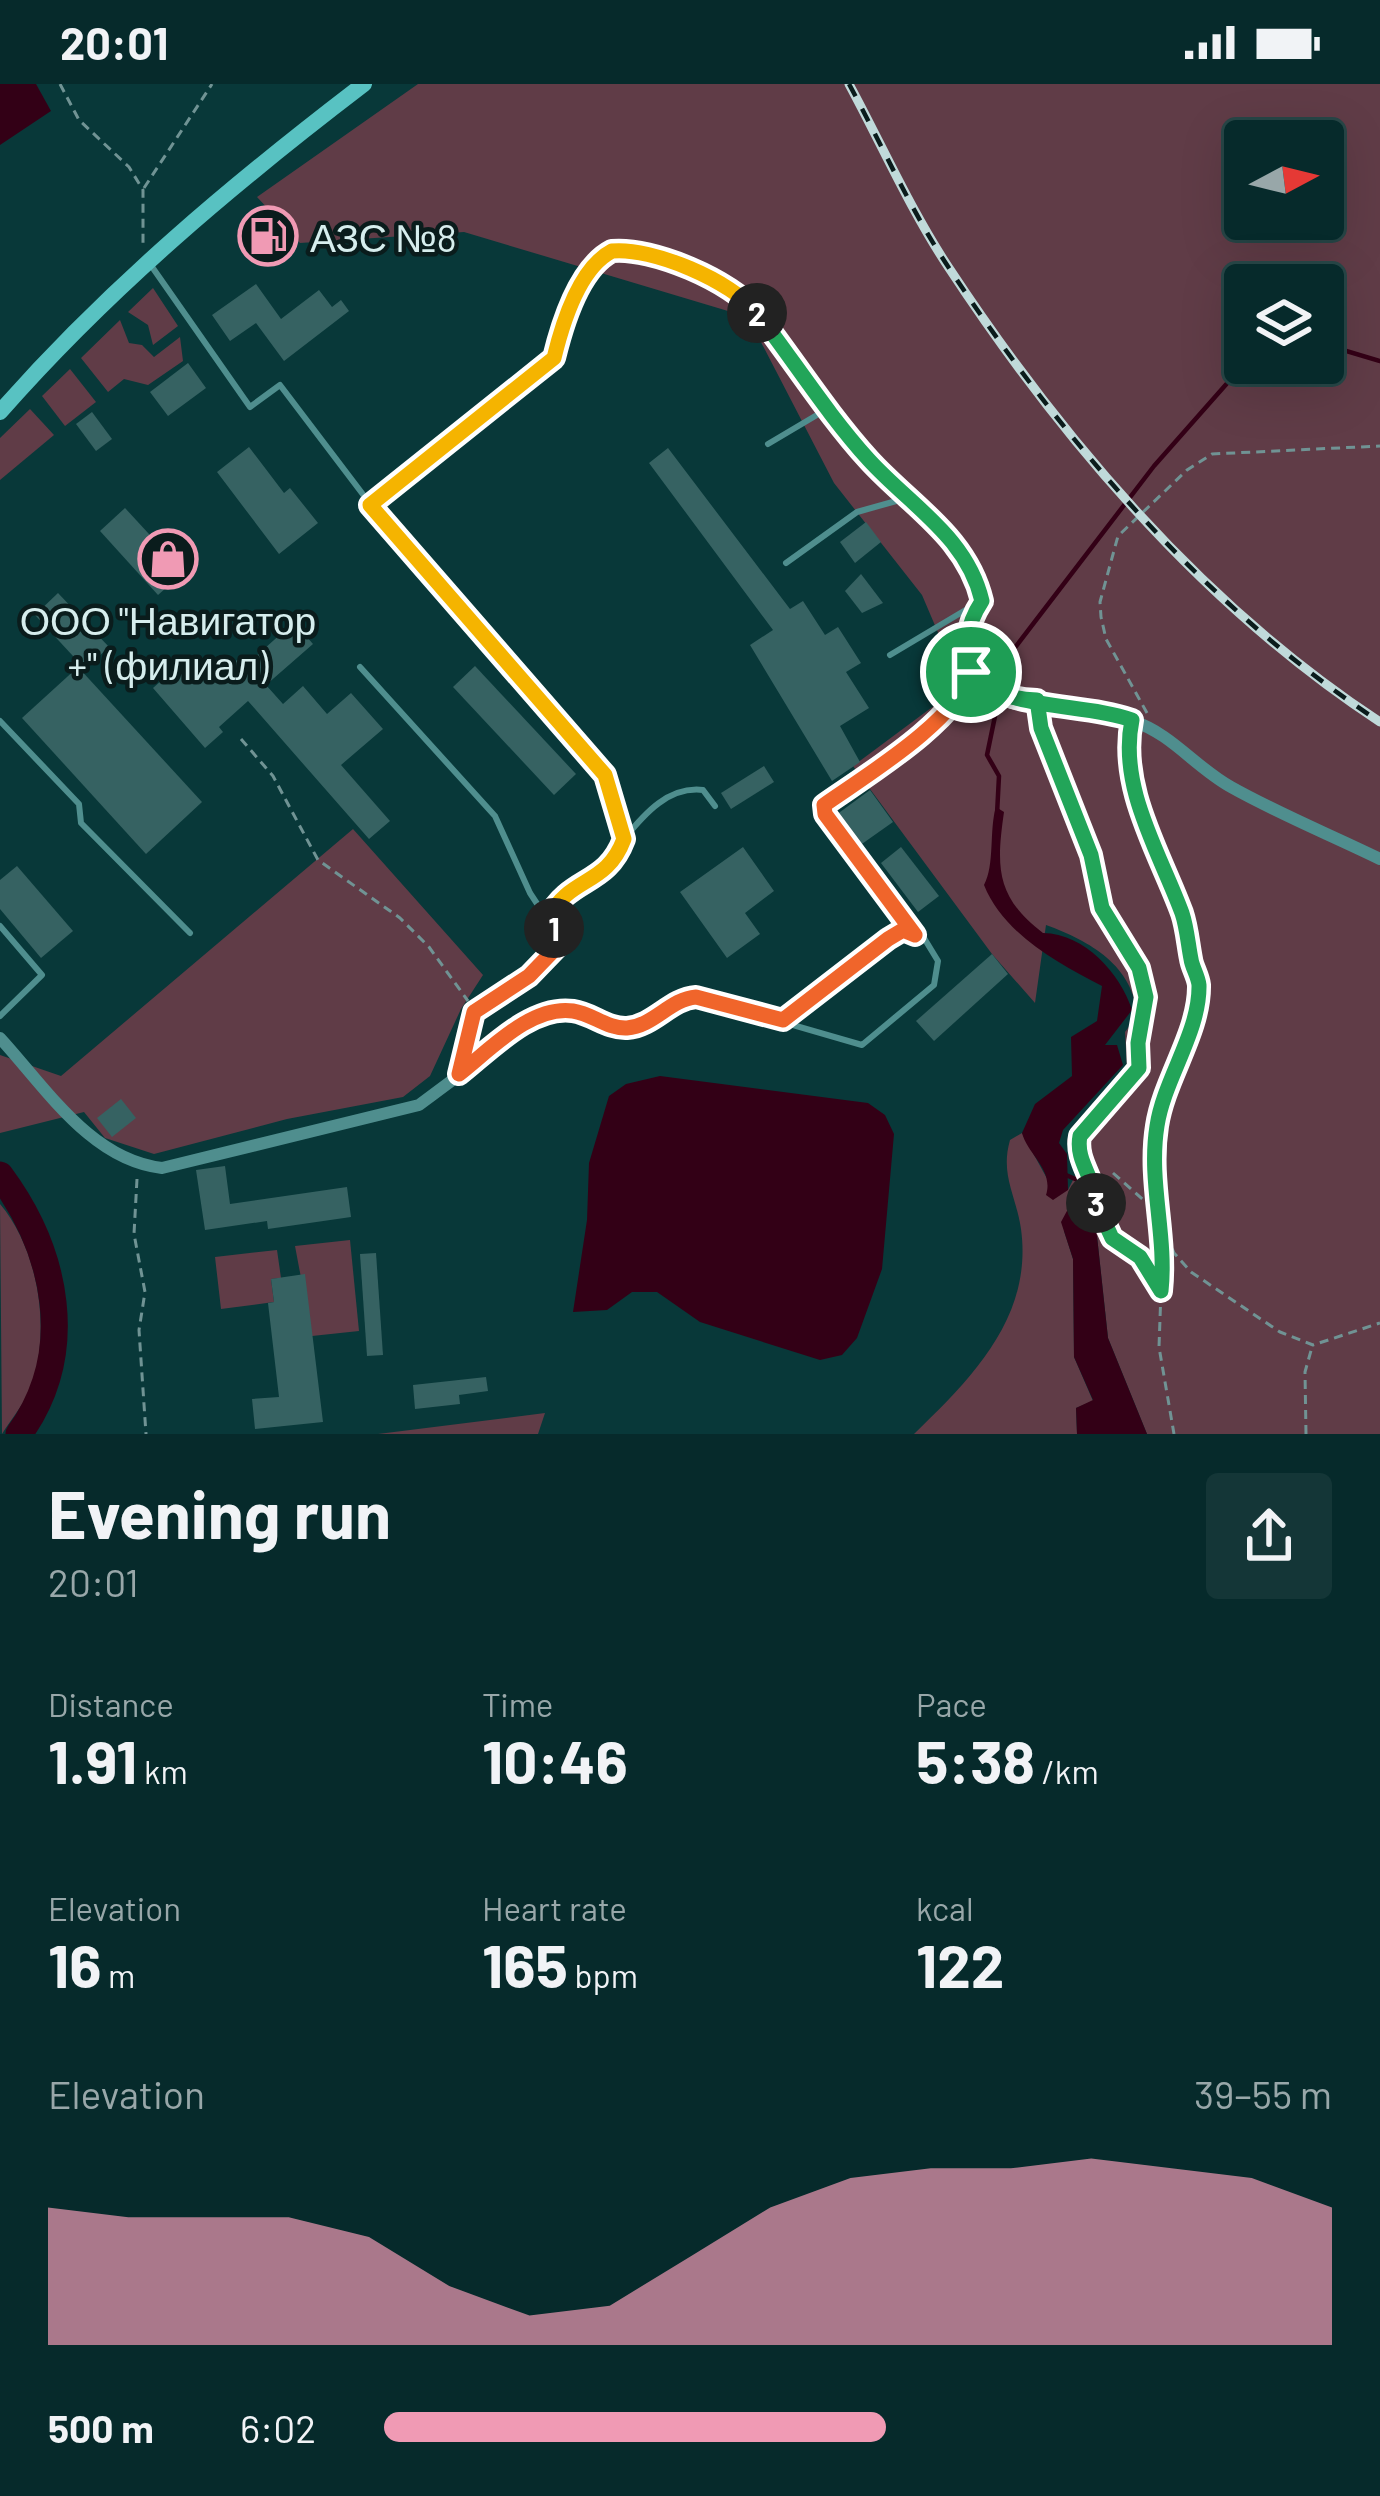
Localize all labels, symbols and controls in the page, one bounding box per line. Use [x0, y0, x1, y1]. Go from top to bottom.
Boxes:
text: 20:01 [60, 15, 168, 69]
north arrow [1224, 120, 1344, 240]
map controls [1224, 120, 1344, 384]
fuel station icon: АЗС №8 [237, 205, 299, 267]
place label: АЗС №8 [310, 213, 457, 260]
button: layers [1224, 264, 1344, 384]
pin: 2 [727, 283, 787, 343]
text: 2 [748, 293, 766, 333]
shop icon: ООО "Навигатор +" (филиал) [137, 528, 199, 590]
place label: ООО "Навигатор +" (филиал) [20, 596, 316, 688]
pin [920, 621, 1022, 723]
icon: arrive [938, 639, 1004, 705]
pin: 1 [524, 898, 584, 958]
text: 1 [548, 908, 560, 948]
pin: 3 [1066, 1173, 1126, 1233]
text: 3 [1087, 1183, 1105, 1223]
text: Evening run [48, 1473, 391, 1552]
button: share [1206, 1473, 1332, 1599]
text: 20:01 [48, 1558, 139, 1605]
text: Distance [48, 1684, 174, 1724]
text: Time [482, 1684, 553, 1724]
text: Pace [916, 1684, 987, 1724]
text: 1.91 [48, 1724, 137, 1796]
text: 10:46 [482, 1724, 628, 1796]
text: 5:38 [916, 1724, 1035, 1796]
text: km [137, 1751, 188, 1791]
text: /km [1035, 1751, 1099, 1791]
text: Elevation [48, 1888, 181, 1928]
text: Heart rate [482, 1888, 627, 1928]
text: kcal [916, 1888, 974, 1928]
text: 16 [48, 1928, 101, 2000]
text: 165 [482, 1928, 568, 2000]
text: 122 [916, 1928, 1004, 2000]
text: m [101, 1955, 135, 1995]
text: bpm [568, 1955, 638, 1995]
text: Elevation [48, 2070, 205, 2117]
text: 39–55 m [1194, 2070, 1332, 2117]
text: 500 m [48, 2404, 154, 2451]
text: 6:02 [240, 2404, 316, 2451]

